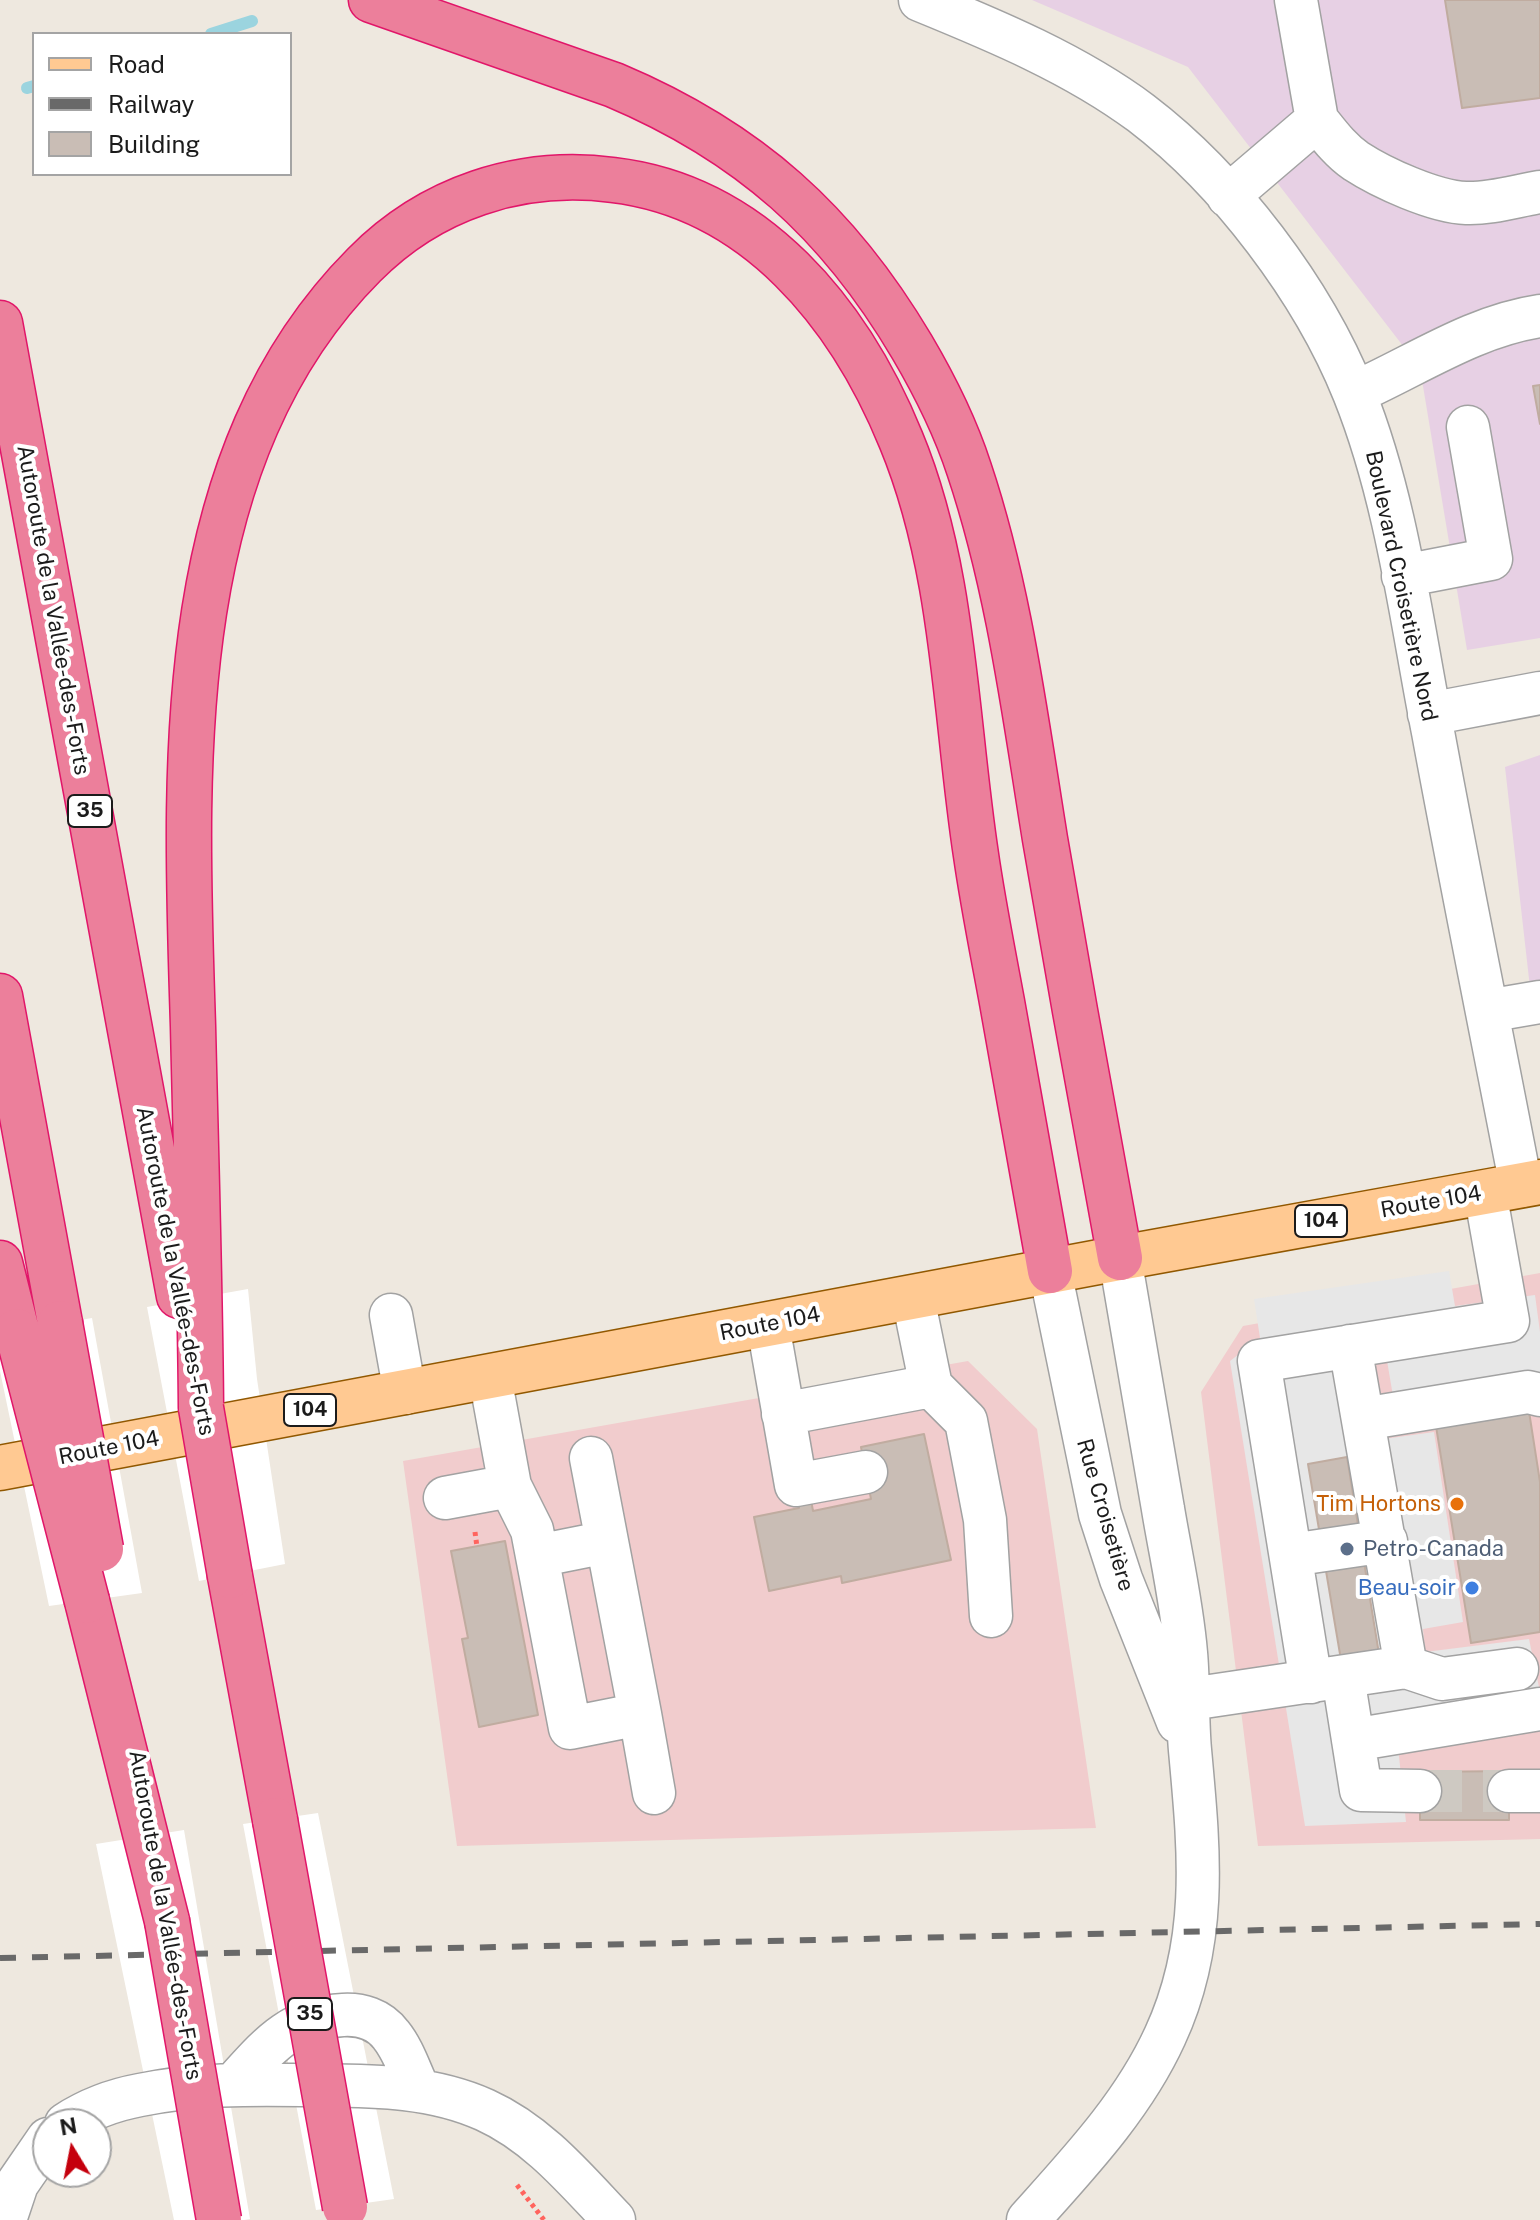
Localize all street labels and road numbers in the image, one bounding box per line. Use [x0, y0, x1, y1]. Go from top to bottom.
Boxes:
street label: Autoroute de la Vallée-des-Forts [11, 443, 95, 777]
street label: Boulevard Croisetière Nord [1359, 448, 1443, 724]
road number: 35 [68, 795, 112, 827]
street label: Autoroute de la Vallée-des-Forts [130, 1104, 220, 1438]
street label: Route 104 [1378, 1180, 1484, 1224]
road number: 104 [1295, 1205, 1347, 1237]
street label: Route 104 [717, 1301, 823, 1347]
road number: 104 [284, 1394, 336, 1426]
street label: Route 104 [56, 1425, 162, 1471]
street label: Rue Croisetière [1071, 1436, 1139, 1594]
street label: Autoroute de la Vallée-des-Forts [123, 1748, 207, 2082]
road number: 35 [288, 1998, 332, 2030]

